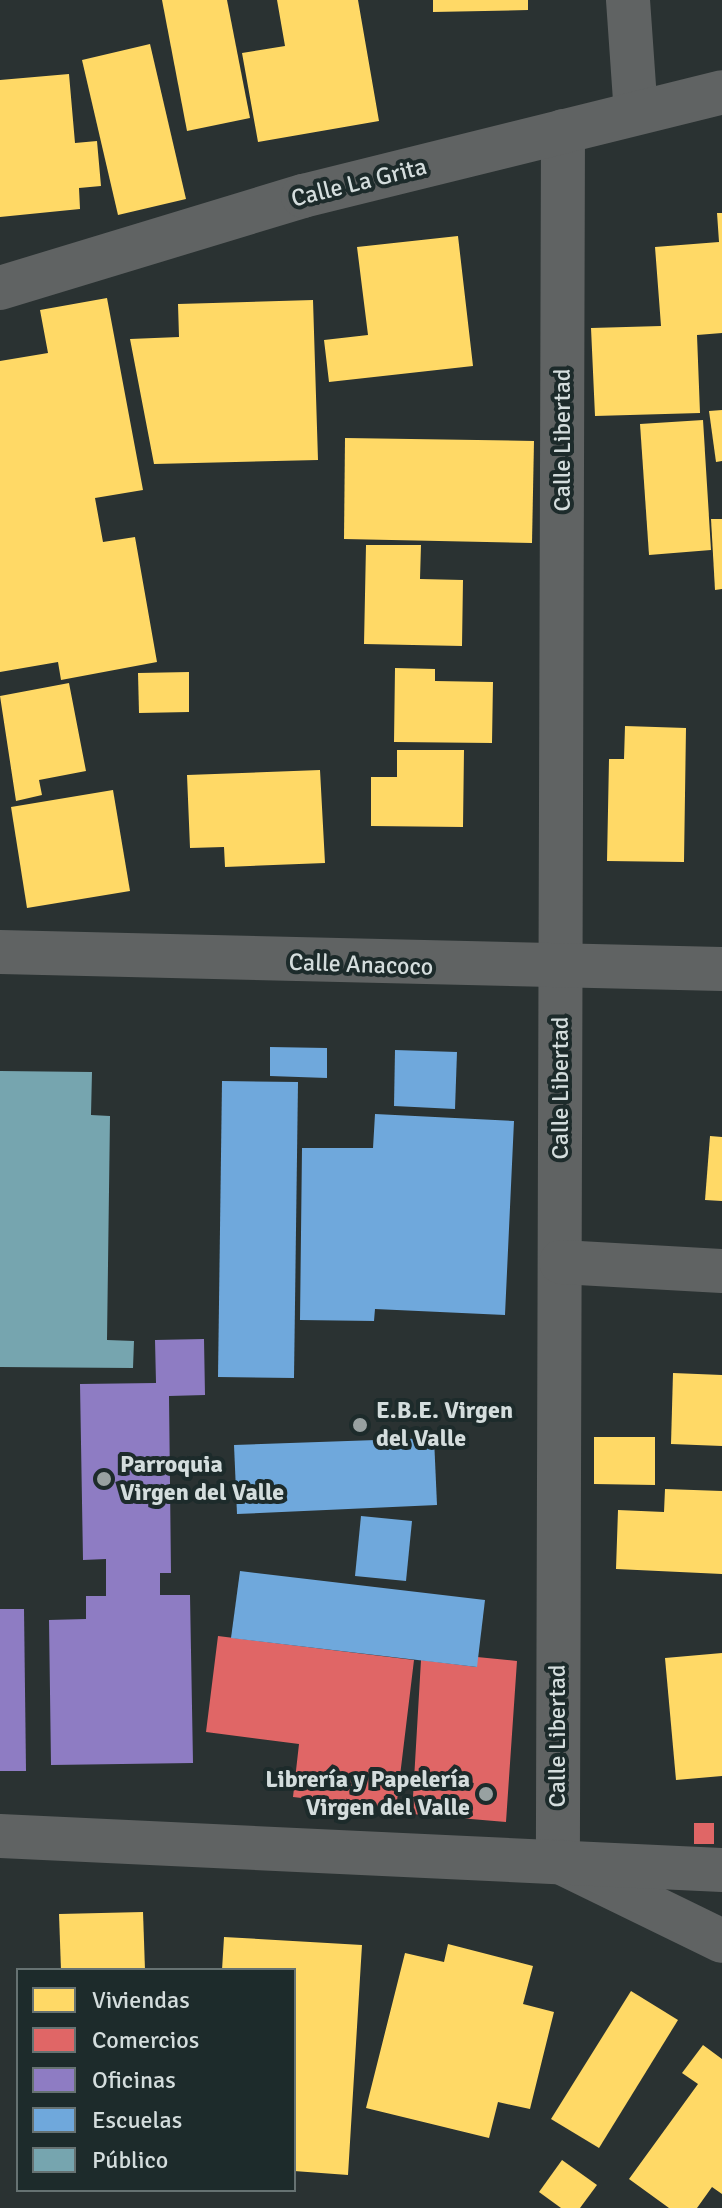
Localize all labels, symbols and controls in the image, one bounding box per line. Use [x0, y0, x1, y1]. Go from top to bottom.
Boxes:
street label: Calle La Grita [288, 152, 430, 214]
street label: Calle Libertad [549, 368, 577, 512]
street label: Calle Anacoco [288, 948, 434, 982]
street label: Calle Libertad [547, 1016, 575, 1160]
place label: E.B.E. Virgen del Valle [376, 1397, 513, 1453]
marker: E.B.E. Virgen del Valle [351, 1416, 369, 1434]
place label: Parroquia Virgen del Valle [120, 1451, 284, 1507]
marker: Parroquia Virgen del Valle [95, 1470, 113, 1488]
street label: Calle Libertad [544, 1664, 572, 1808]
place label: Librería y Papelería Virgen del Valle [265, 1766, 470, 1822]
marker: Librería y Papelería Virgen del Valle [477, 1785, 495, 1803]
legend [16, 1968, 296, 2192]
text: Viviendas [92, 1985, 190, 2015]
text: Comercios [92, 2025, 199, 2055]
text: Oficinas [92, 2065, 176, 2095]
text: Escuelas [92, 2105, 182, 2135]
text: Público [92, 2145, 168, 2175]

